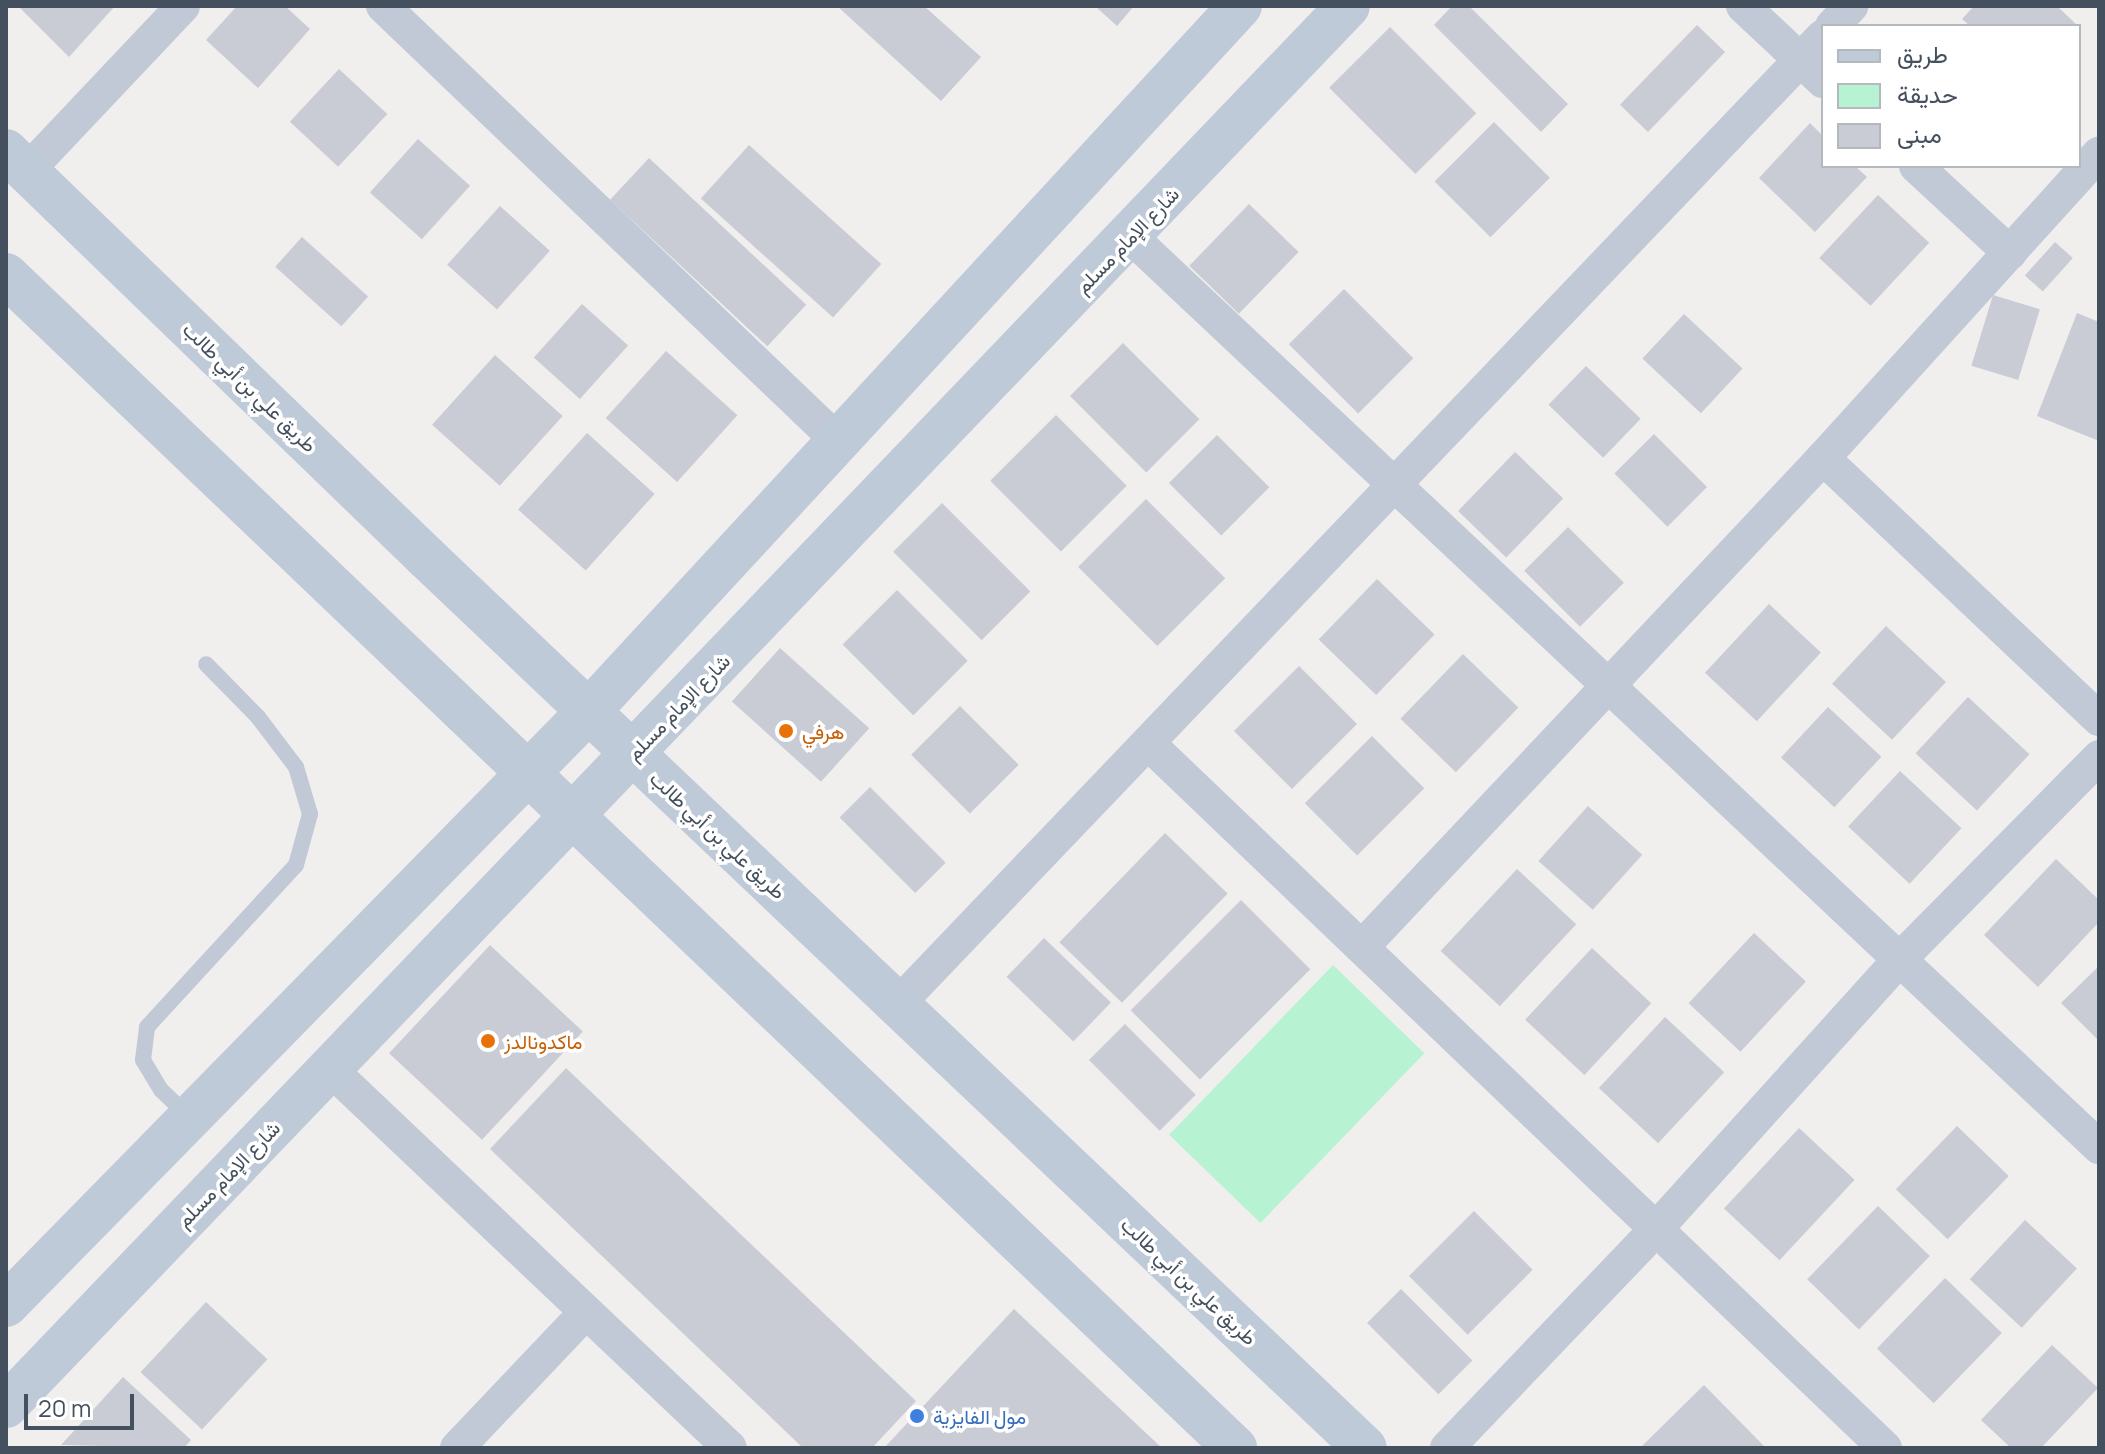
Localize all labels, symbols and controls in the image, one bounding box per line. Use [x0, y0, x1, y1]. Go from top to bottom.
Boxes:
legend [1821, 24, 2081, 168]
text: طريق [1897, 37, 1948, 70]
text: حديقة [1897, 77, 1958, 110]
text: مبنى [1897, 117, 1942, 150]
street label: شارع الإمام مسلم [1070, 182, 1184, 298]
street label: طريق علي بن أبي طالب [178, 317, 322, 457]
street label: شارع الإمام مسلم [621, 649, 735, 765]
place label: هرفي [802, 719, 844, 743]
marker: هرفي [777, 722, 795, 740]
street label: طريق علي بن أبي طالب [645, 766, 791, 904]
place label: ماكدونالدز [504, 1029, 582, 1053]
marker: ماكدونالدز [479, 1032, 497, 1050]
street label: شارع الإمام مسلم [171, 1116, 285, 1232]
street label: طريق علي بن أبي طالب [1116, 1212, 1262, 1350]
scale bar [28, 1378, 138, 1428]
text: 20 m [38, 1391, 91, 1424]
place label: مول الفايزية [933, 1404, 1026, 1428]
marker: مول الفايزية [908, 1407, 926, 1425]

